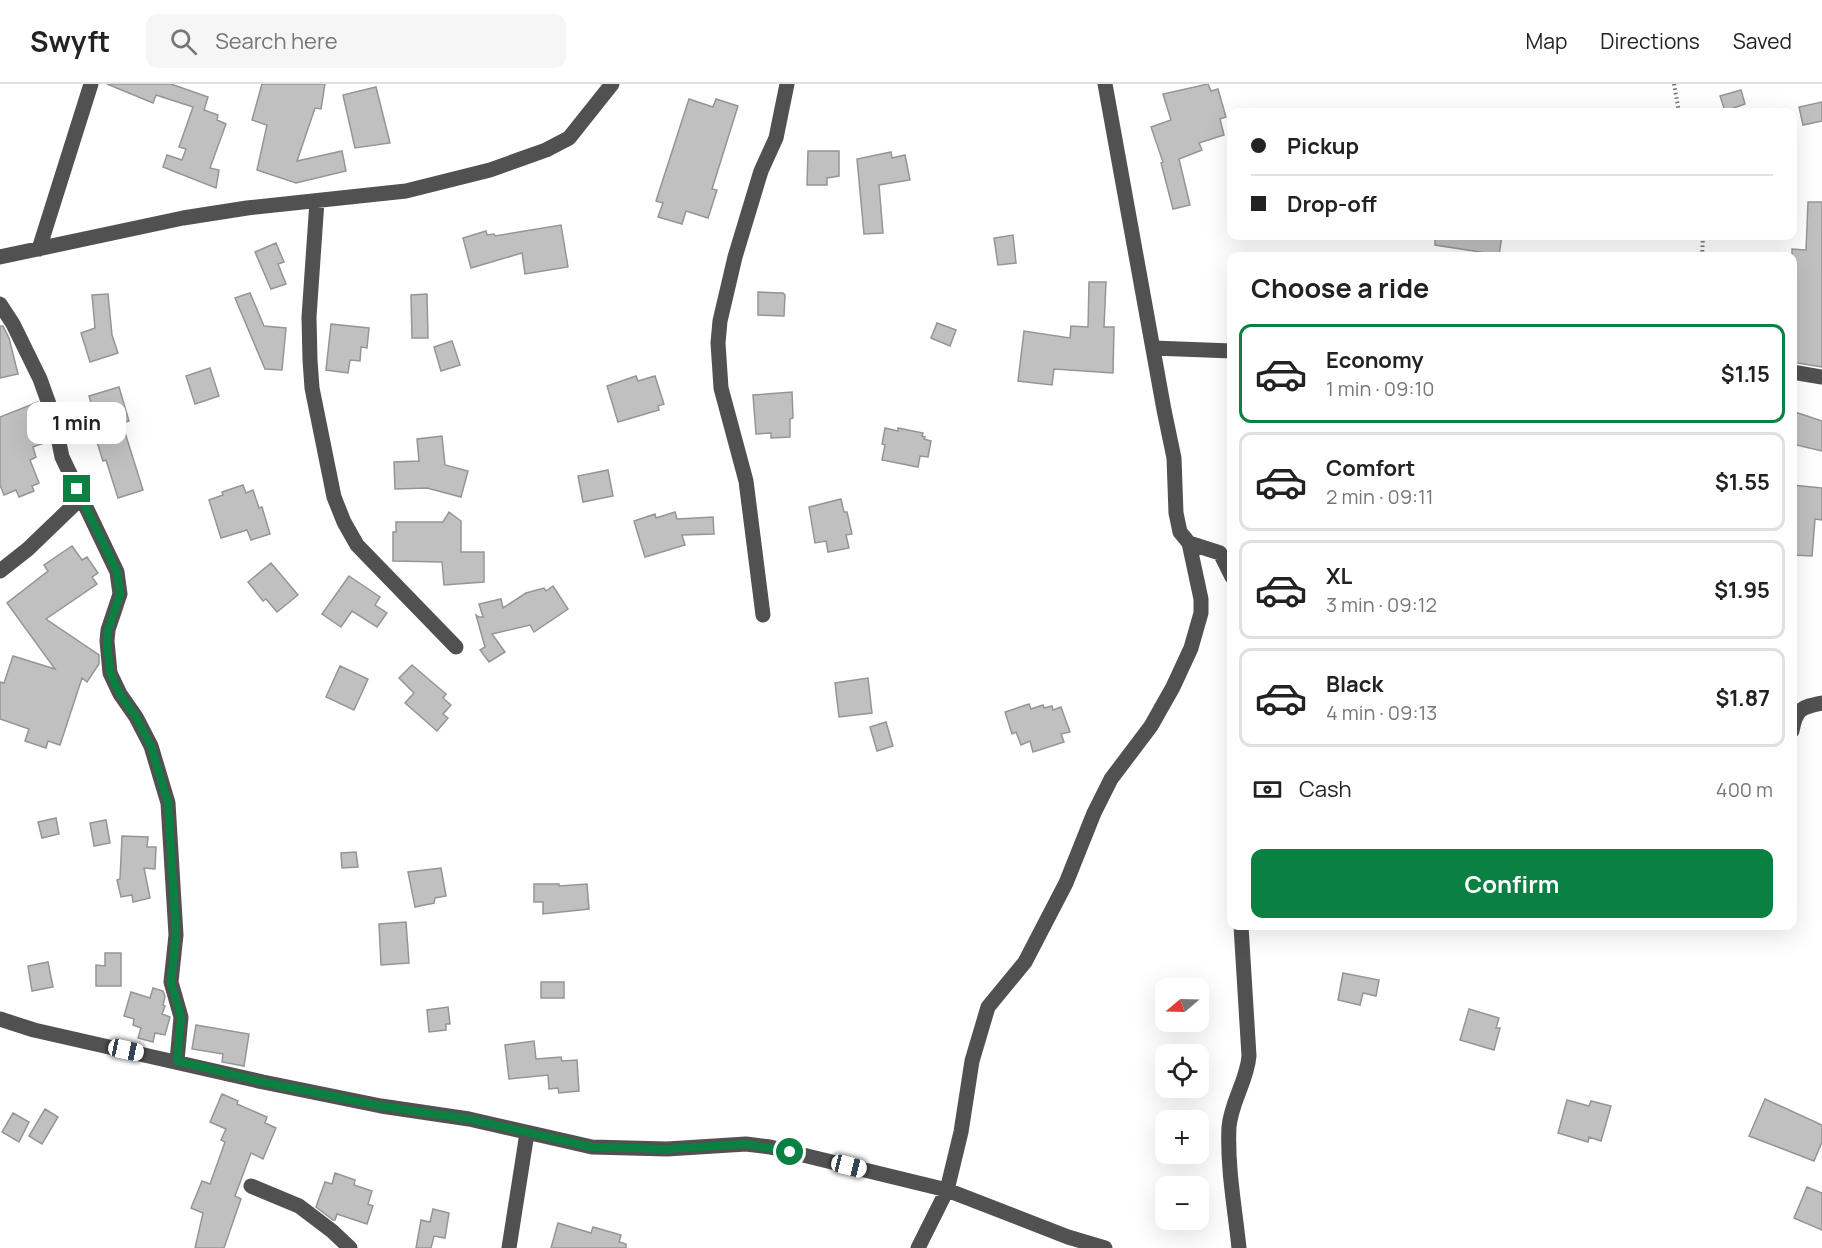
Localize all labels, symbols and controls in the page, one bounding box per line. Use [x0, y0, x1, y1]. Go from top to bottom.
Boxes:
search box [146, 14, 566, 68]
text: Swyft [30, 22, 110, 60]
icon: search [167, 25, 200, 58]
text: Search here [215, 26, 338, 56]
text: Map [1526, 27, 1567, 55]
text: Directions [1600, 27, 1700, 55]
text: Saved [1733, 27, 1792, 55]
text: Pickup [1287, 131, 1359, 161]
text: Drop-off [1287, 189, 1377, 219]
text: Choose a ride [1251, 269, 1429, 306]
text: Economy [1326, 345, 1424, 375]
icon: car [1254, 347, 1308, 401]
text: $1.15 [1721, 359, 1770, 389]
text: 1 min · 09:10 [1326, 375, 1434, 402]
callout: 1 min [28, 402, 127, 444]
text: 1 min [52, 409, 101, 436]
text: Comfort [1326, 453, 1415, 483]
icon: car [1254, 455, 1308, 509]
text: $1.55 [1715, 467, 1770, 497]
route end [63, 475, 90, 502]
text: 2 min · 09:11 [1326, 483, 1434, 510]
text: XL [1326, 561, 1352, 591]
icon: car [1254, 563, 1308, 617]
text: $1.95 [1714, 575, 1770, 605]
text: 3 min · 09:12 [1326, 591, 1437, 618]
text: Black [1326, 669, 1383, 699]
icon: car [1254, 671, 1308, 725]
text: $1.87 [1716, 683, 1770, 713]
text: 4 min · 09:13 [1326, 699, 1437, 726]
icon: cash [1251, 773, 1284, 806]
text: Cash [1299, 774, 1352, 804]
text: 400 m [1716, 776, 1773, 803]
button: Confirm [1251, 849, 1773, 918]
north arrow [1155, 978, 1209, 1032]
map controls [1155, 978, 1209, 1230]
car [107, 1037, 145, 1063]
button: locate [1155, 1044, 1209, 1098]
button: + [1155, 1110, 1209, 1164]
route start [776, 1138, 803, 1165]
car [829, 1153, 869, 1179]
button: − [1155, 1176, 1209, 1230]

